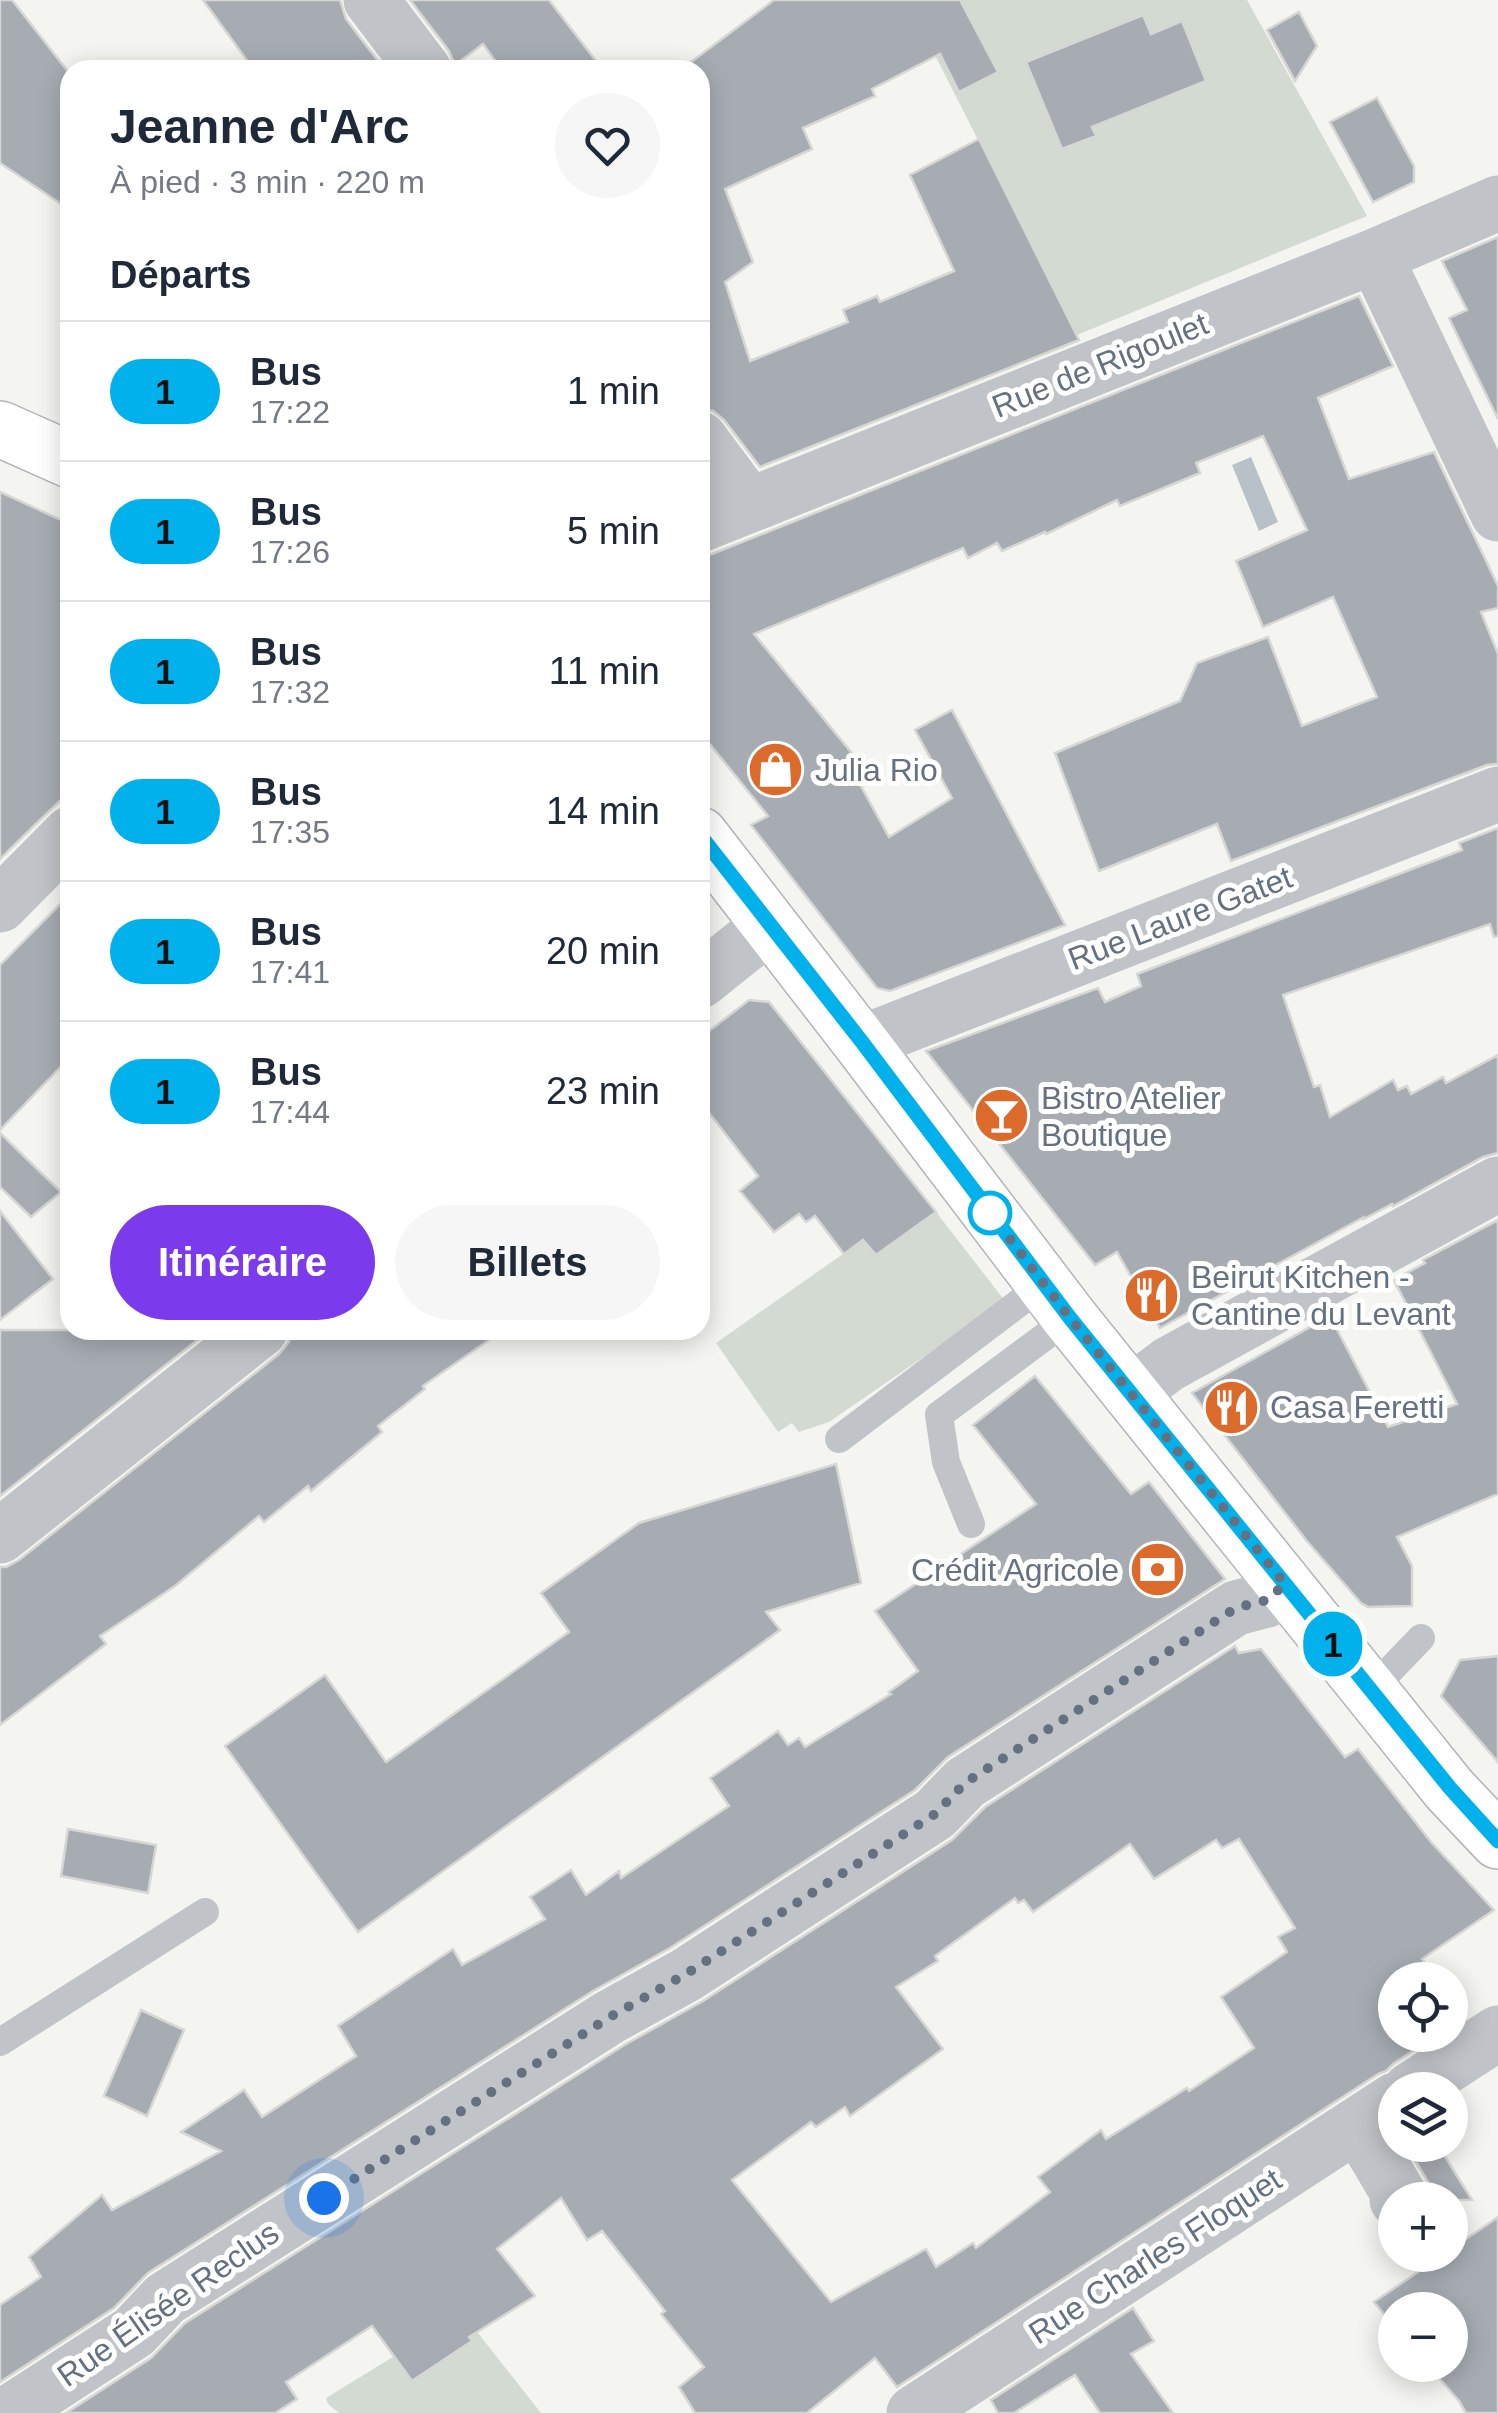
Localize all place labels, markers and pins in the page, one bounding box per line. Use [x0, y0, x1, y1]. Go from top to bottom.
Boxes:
shop icon: Julia Rio [746, 740, 806, 800]
place label: Julia Rio [815, 752, 938, 788]
place label: Bistro Atelier Boutique [1041, 1080, 1221, 1153]
bar icon: Bistro Atelier Boutique [972, 1086, 1032, 1146]
unlabelled marker [969, 1192, 1011, 1234]
place label: Beirut Kitchen - Cantine du Levant [1191, 1259, 1451, 1332]
restaurant icon: Beirut Kitchen - Cantine du Levant [1122, 1265, 1182, 1325]
restaurant icon: Casa Feretti [1201, 1377, 1261, 1437]
place label: Casa Feretti [1270, 1389, 1444, 1425]
bank icon: Crédit Agricole [1128, 1540, 1188, 1600]
place label: Crédit Agricole [911, 1552, 1119, 1588]

